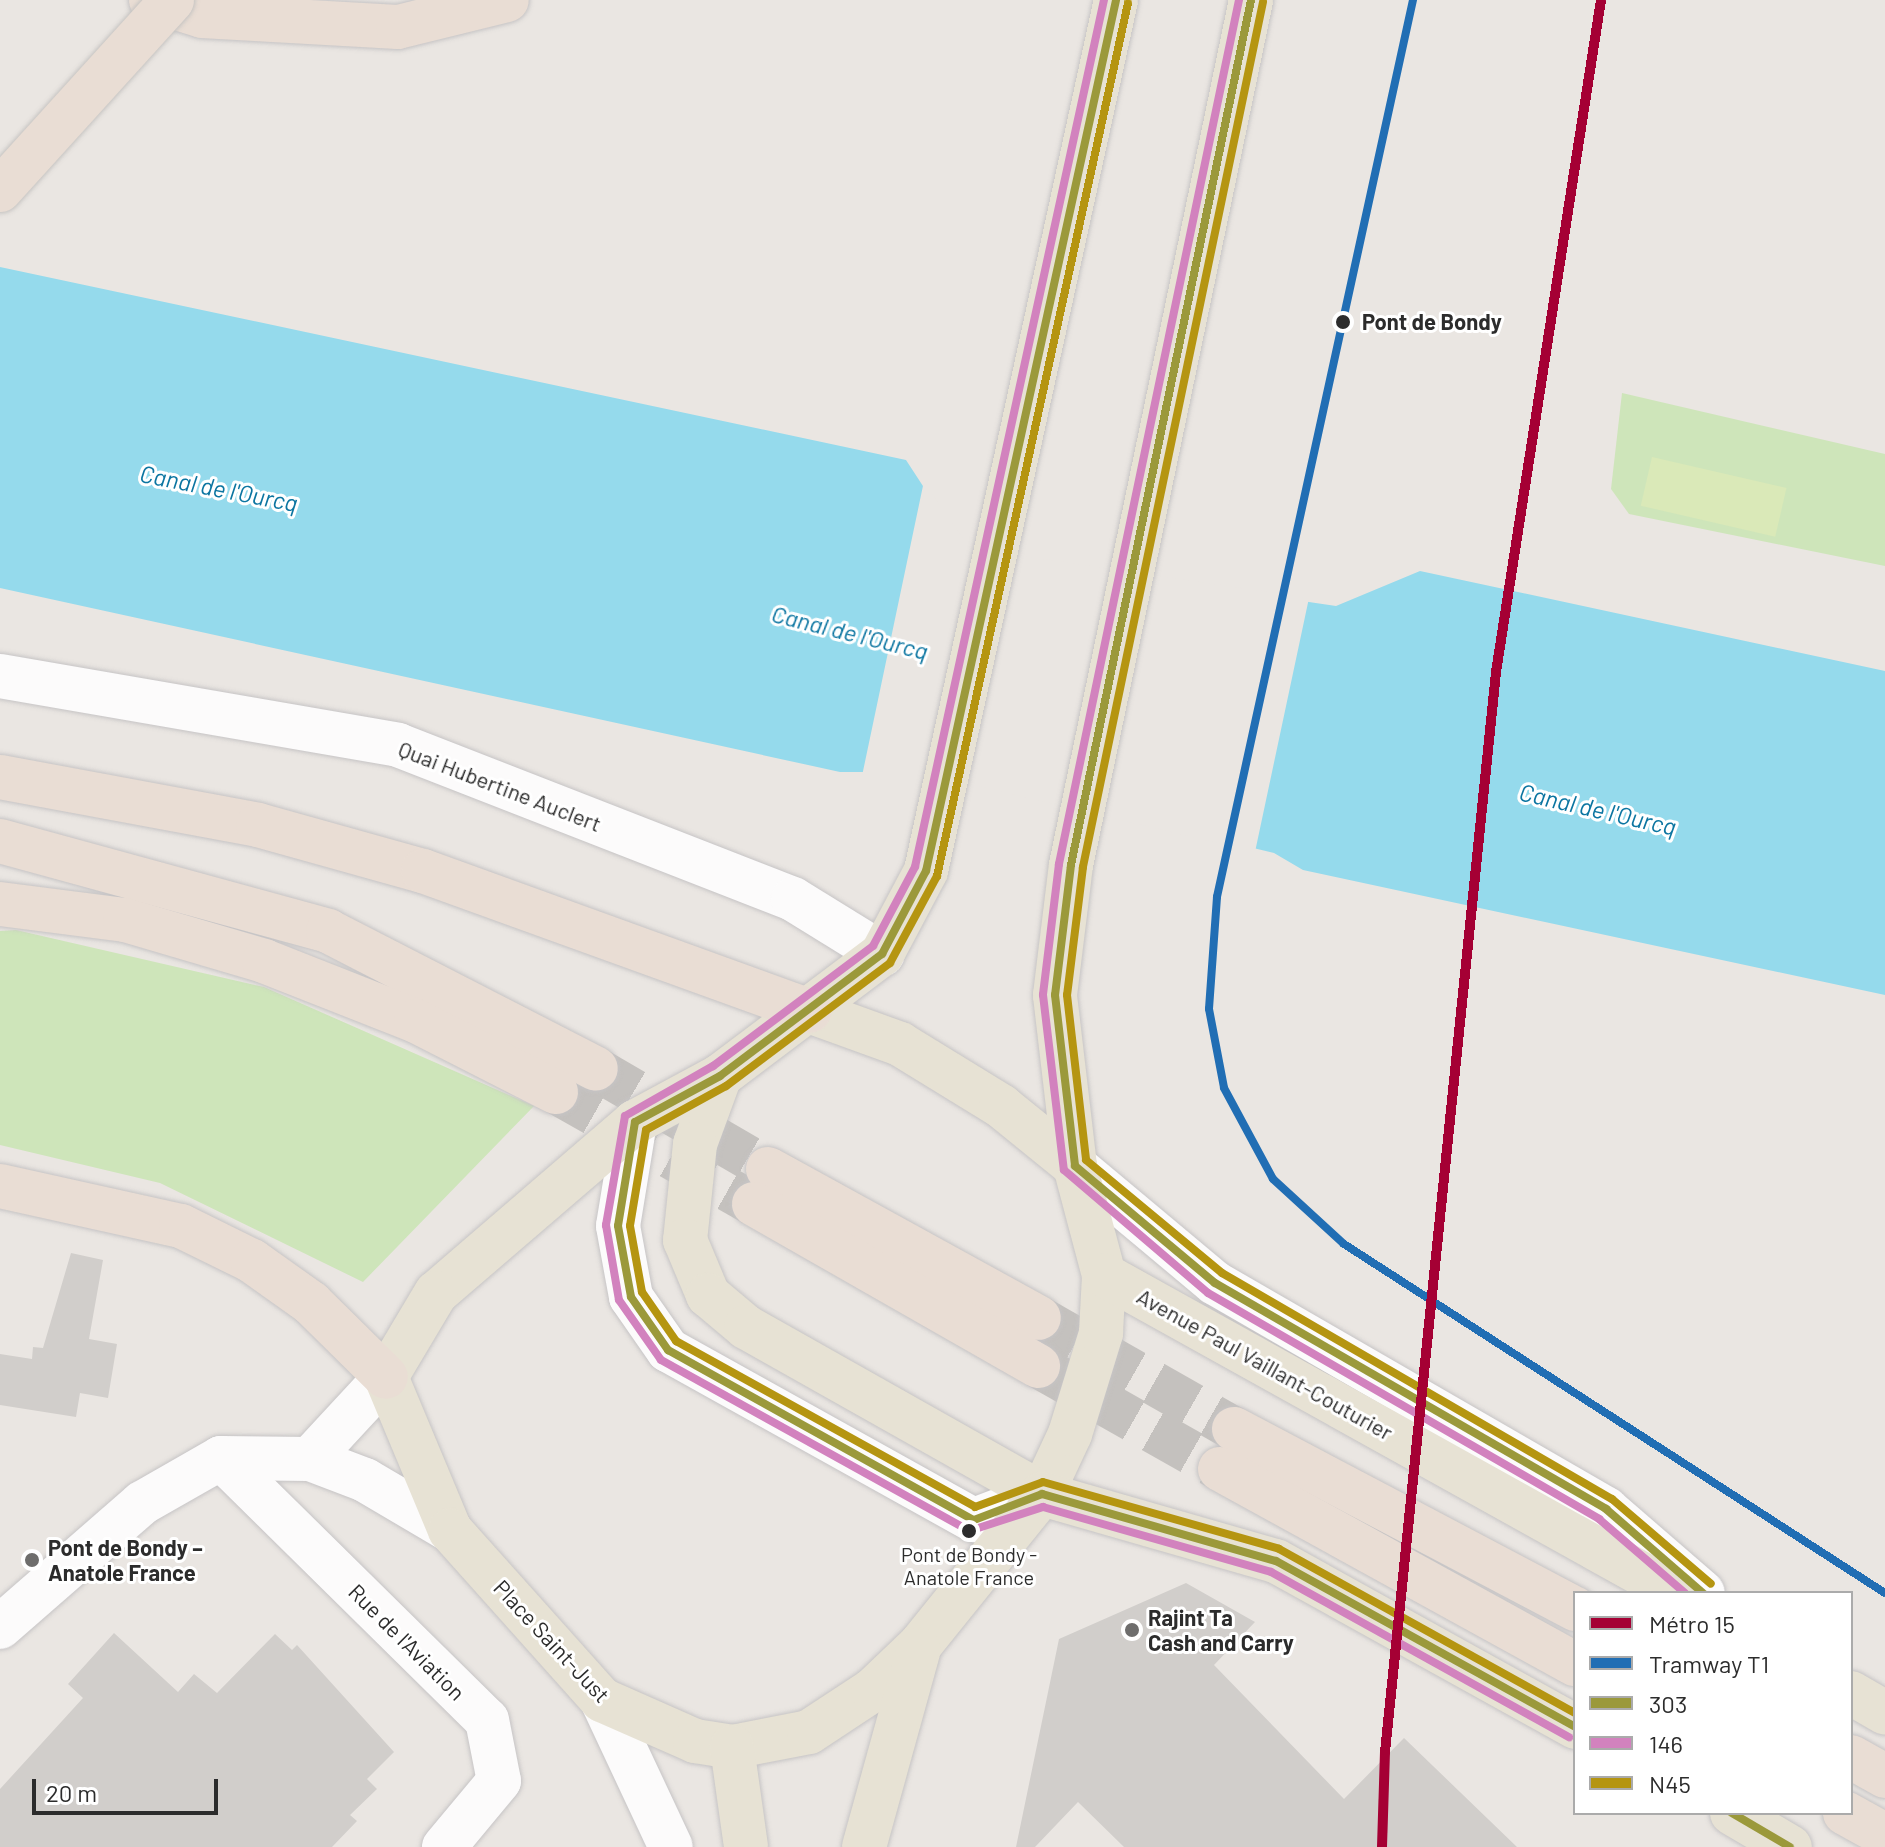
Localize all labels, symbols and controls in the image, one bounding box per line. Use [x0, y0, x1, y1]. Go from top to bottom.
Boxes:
place label: Pont de Bondy [1362, 309, 1502, 335]
marker: Pont de Bondy [1331, 310, 1355, 334]
water label: Canal de l'Ourcq [138, 459, 300, 517]
water label: Canal de l'Ourcq [769, 599, 931, 665]
street label: Quai Hubertine Auclert [395, 735, 605, 837]
water label: Canal de l'Ourcq [1517, 777, 1679, 841]
street label: Avenue Paul Vaillant-Couturier [1133, 1283, 1397, 1445]
marker: Pont de Bondy - Anatole France [961, 1523, 977, 1539]
place label: Pont de Bondy – Anatole France [48, 1534, 203, 1586]
place label: Pont de Bondy - Anatole France [901, 1542, 1037, 1589]
marker: Pont de Bondy – Anatole France [23, 1551, 41, 1569]
street label: Place Saint-Just [489, 1574, 615, 1708]
street label: Rue de l'Aviation [343, 1578, 471, 1706]
legend [1573, 1591, 1853, 1815]
place label: Rajint Ta Cash and Carry [1148, 1604, 1294, 1656]
text: Métro 15 [1649, 1609, 1735, 1638]
marker: Rajint Ta Cash and Carry [1123, 1621, 1141, 1639]
text: Tramway T1 [1649, 1649, 1769, 1678]
text: 303 [1649, 1689, 1687, 1718]
text: 146 [1649, 1729, 1683, 1758]
scale bar [36, 1763, 222, 1813]
text: N45 [1649, 1769, 1691, 1798]
text: 20 m [46, 1778, 97, 1807]

